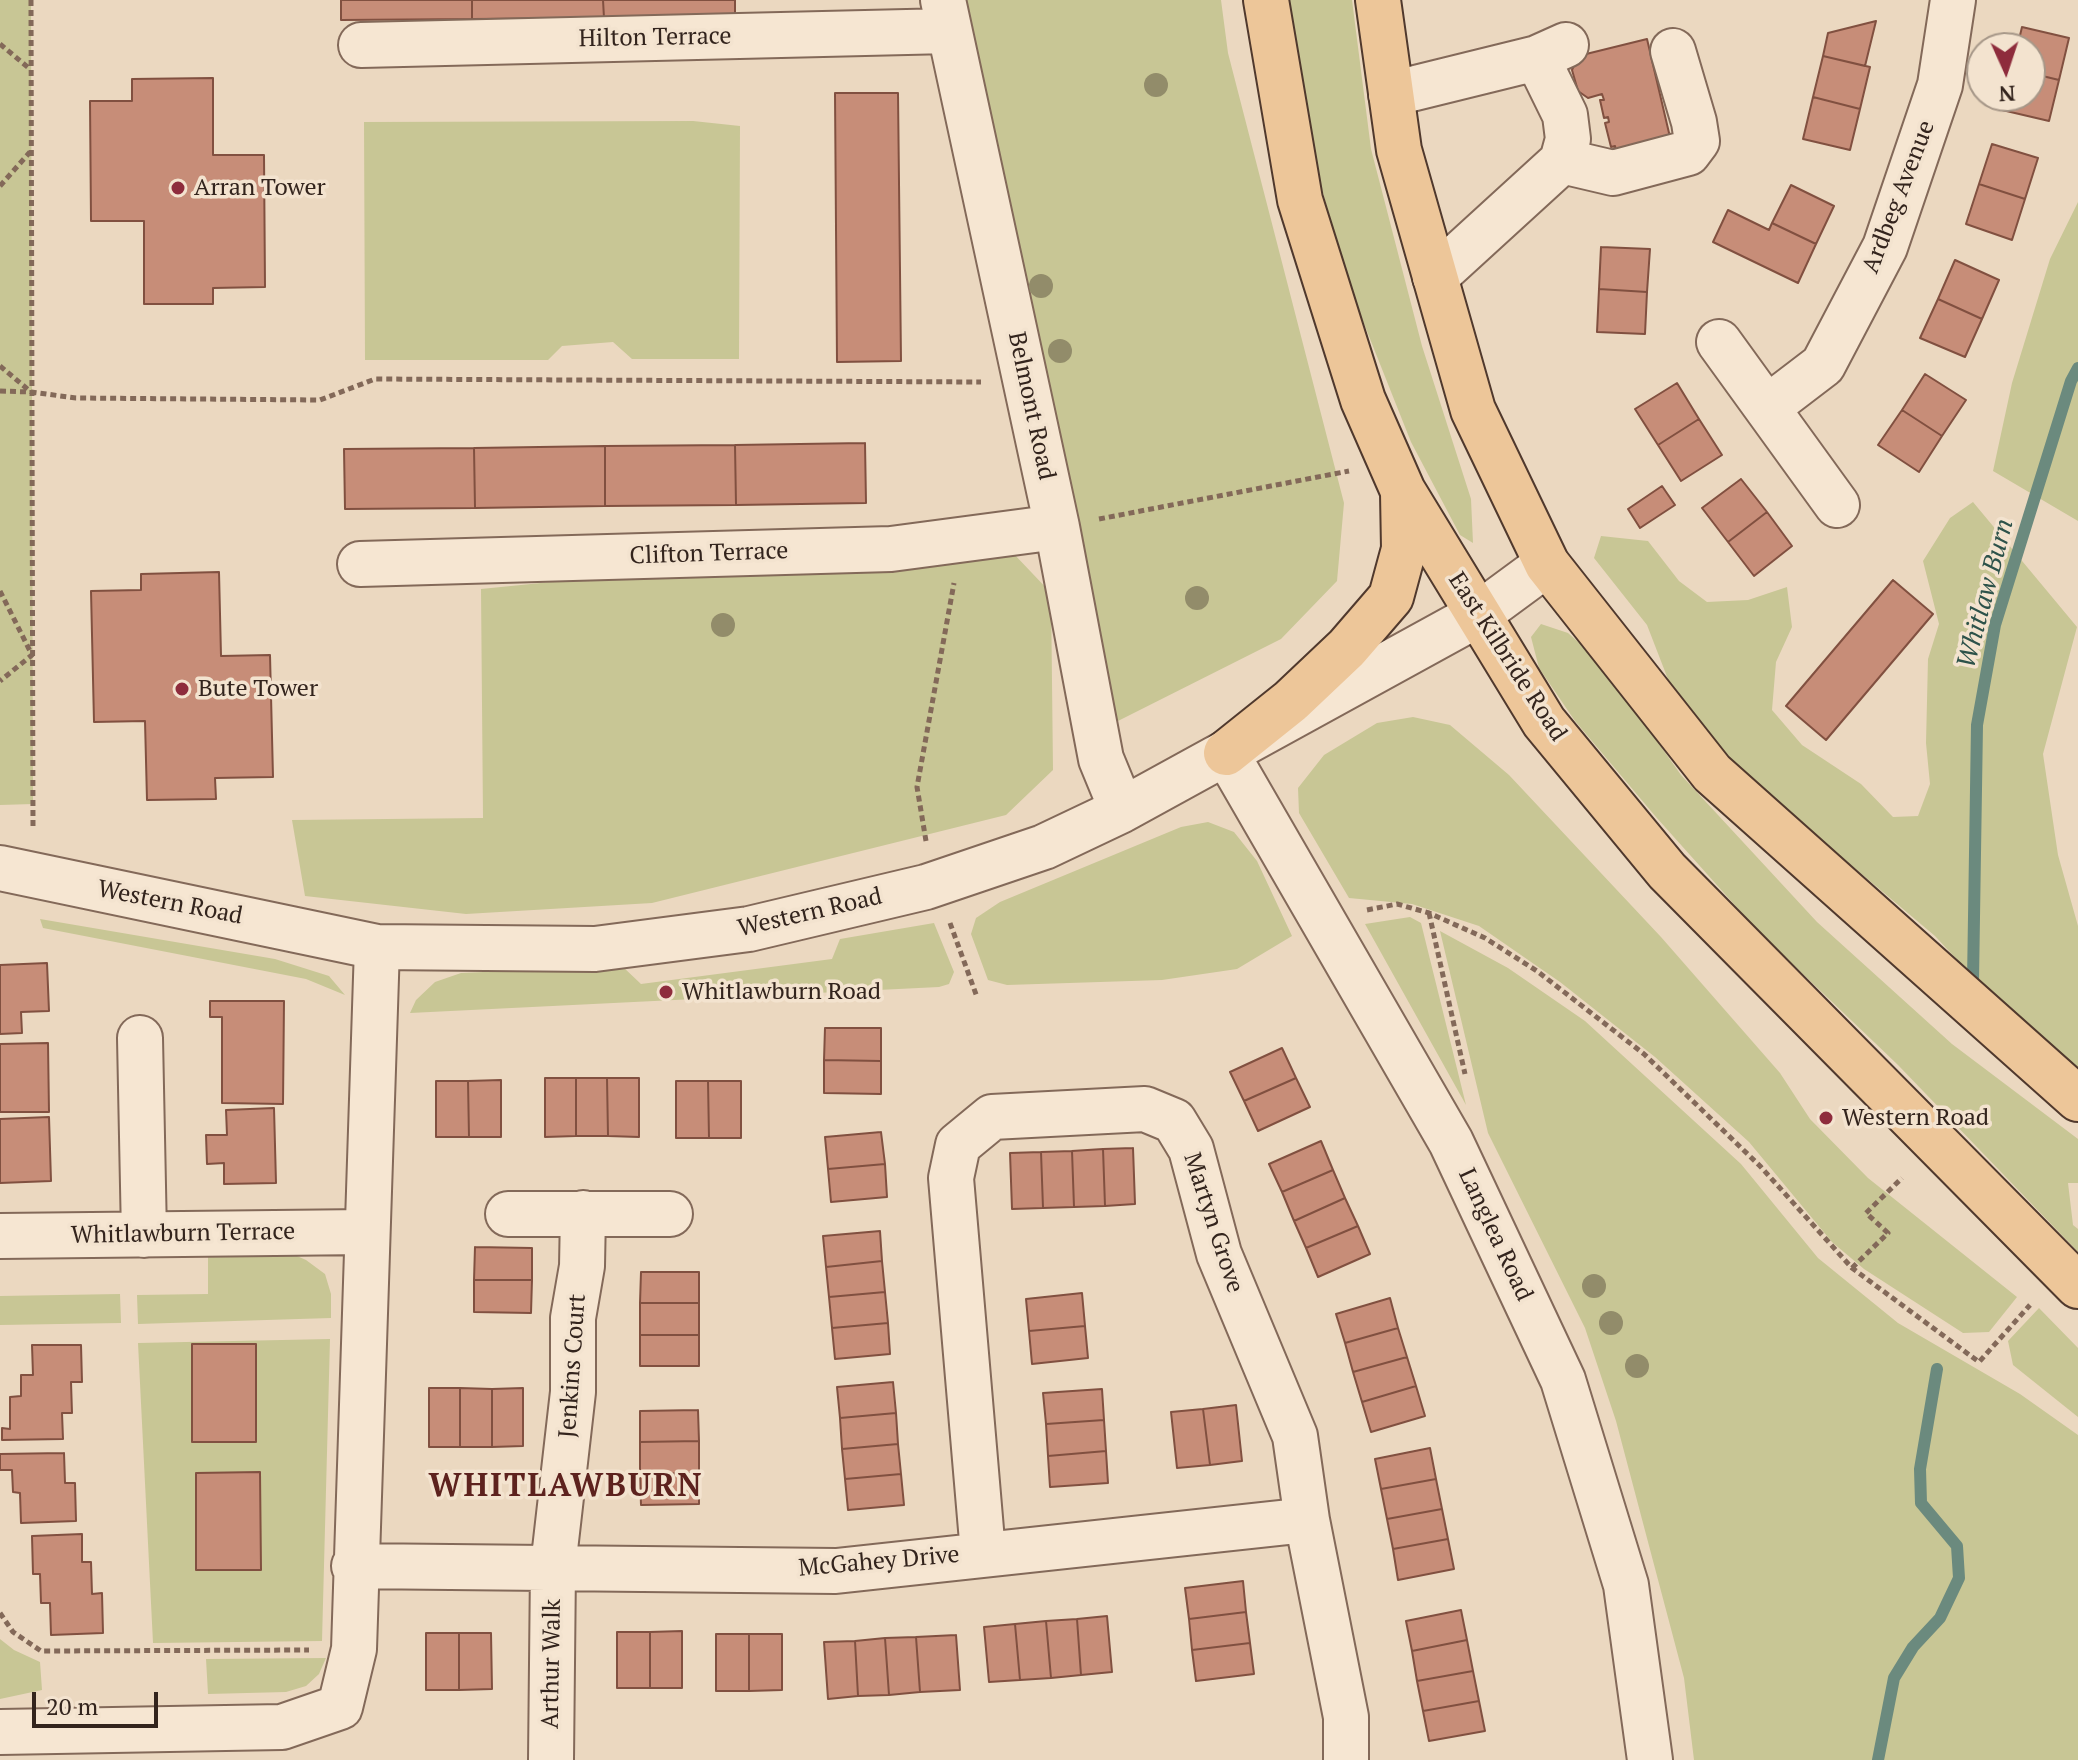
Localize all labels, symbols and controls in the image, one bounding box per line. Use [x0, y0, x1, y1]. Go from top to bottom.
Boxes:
street label: Hilton Terrace [578, 22, 732, 54]
north arrow [1966, 32, 2046, 112]
text: N [1998, 80, 2016, 109]
street label: Ardbeg Avenue [1857, 117, 1941, 277]
place label: Arran Tower [194, 174, 326, 202]
marker: Arran Tower [169, 179, 187, 197]
street label: Belmont Road [1001, 329, 1061, 483]
water label: Whitlaw Burn [1951, 516, 2021, 672]
street label: Clifton Terrace [629, 537, 789, 571]
street label: East Kilbride Road [1442, 567, 1572, 747]
place label: Bute Tower [198, 675, 318, 703]
marker: Bute Tower [173, 680, 191, 698]
street label: Western Road [95, 875, 245, 931]
street label: Western Road [735, 882, 885, 944]
place label: Whitlawburn Road [682, 978, 881, 1006]
marker: Whitlawburn Road [657, 983, 675, 1001]
place label: Western Road [1842, 1104, 1989, 1132]
marker: Western Road [1817, 1109, 1835, 1127]
street label: Martyn Grove [1177, 1149, 1249, 1297]
street label: Langlea Road [1452, 1164, 1538, 1306]
street label: Whitlawburn Terrace [71, 1218, 295, 1250]
street label: Jenkins Court [554, 1293, 592, 1439]
district label: WHITLAWBURN [428, 1468, 704, 1506]
street label: McGahey Drive [797, 1541, 961, 1583]
street label: Arthur Walk [536, 1599, 568, 1729]
scale bar [36, 1676, 162, 1726]
text: 20 m [46, 1690, 98, 1722]

